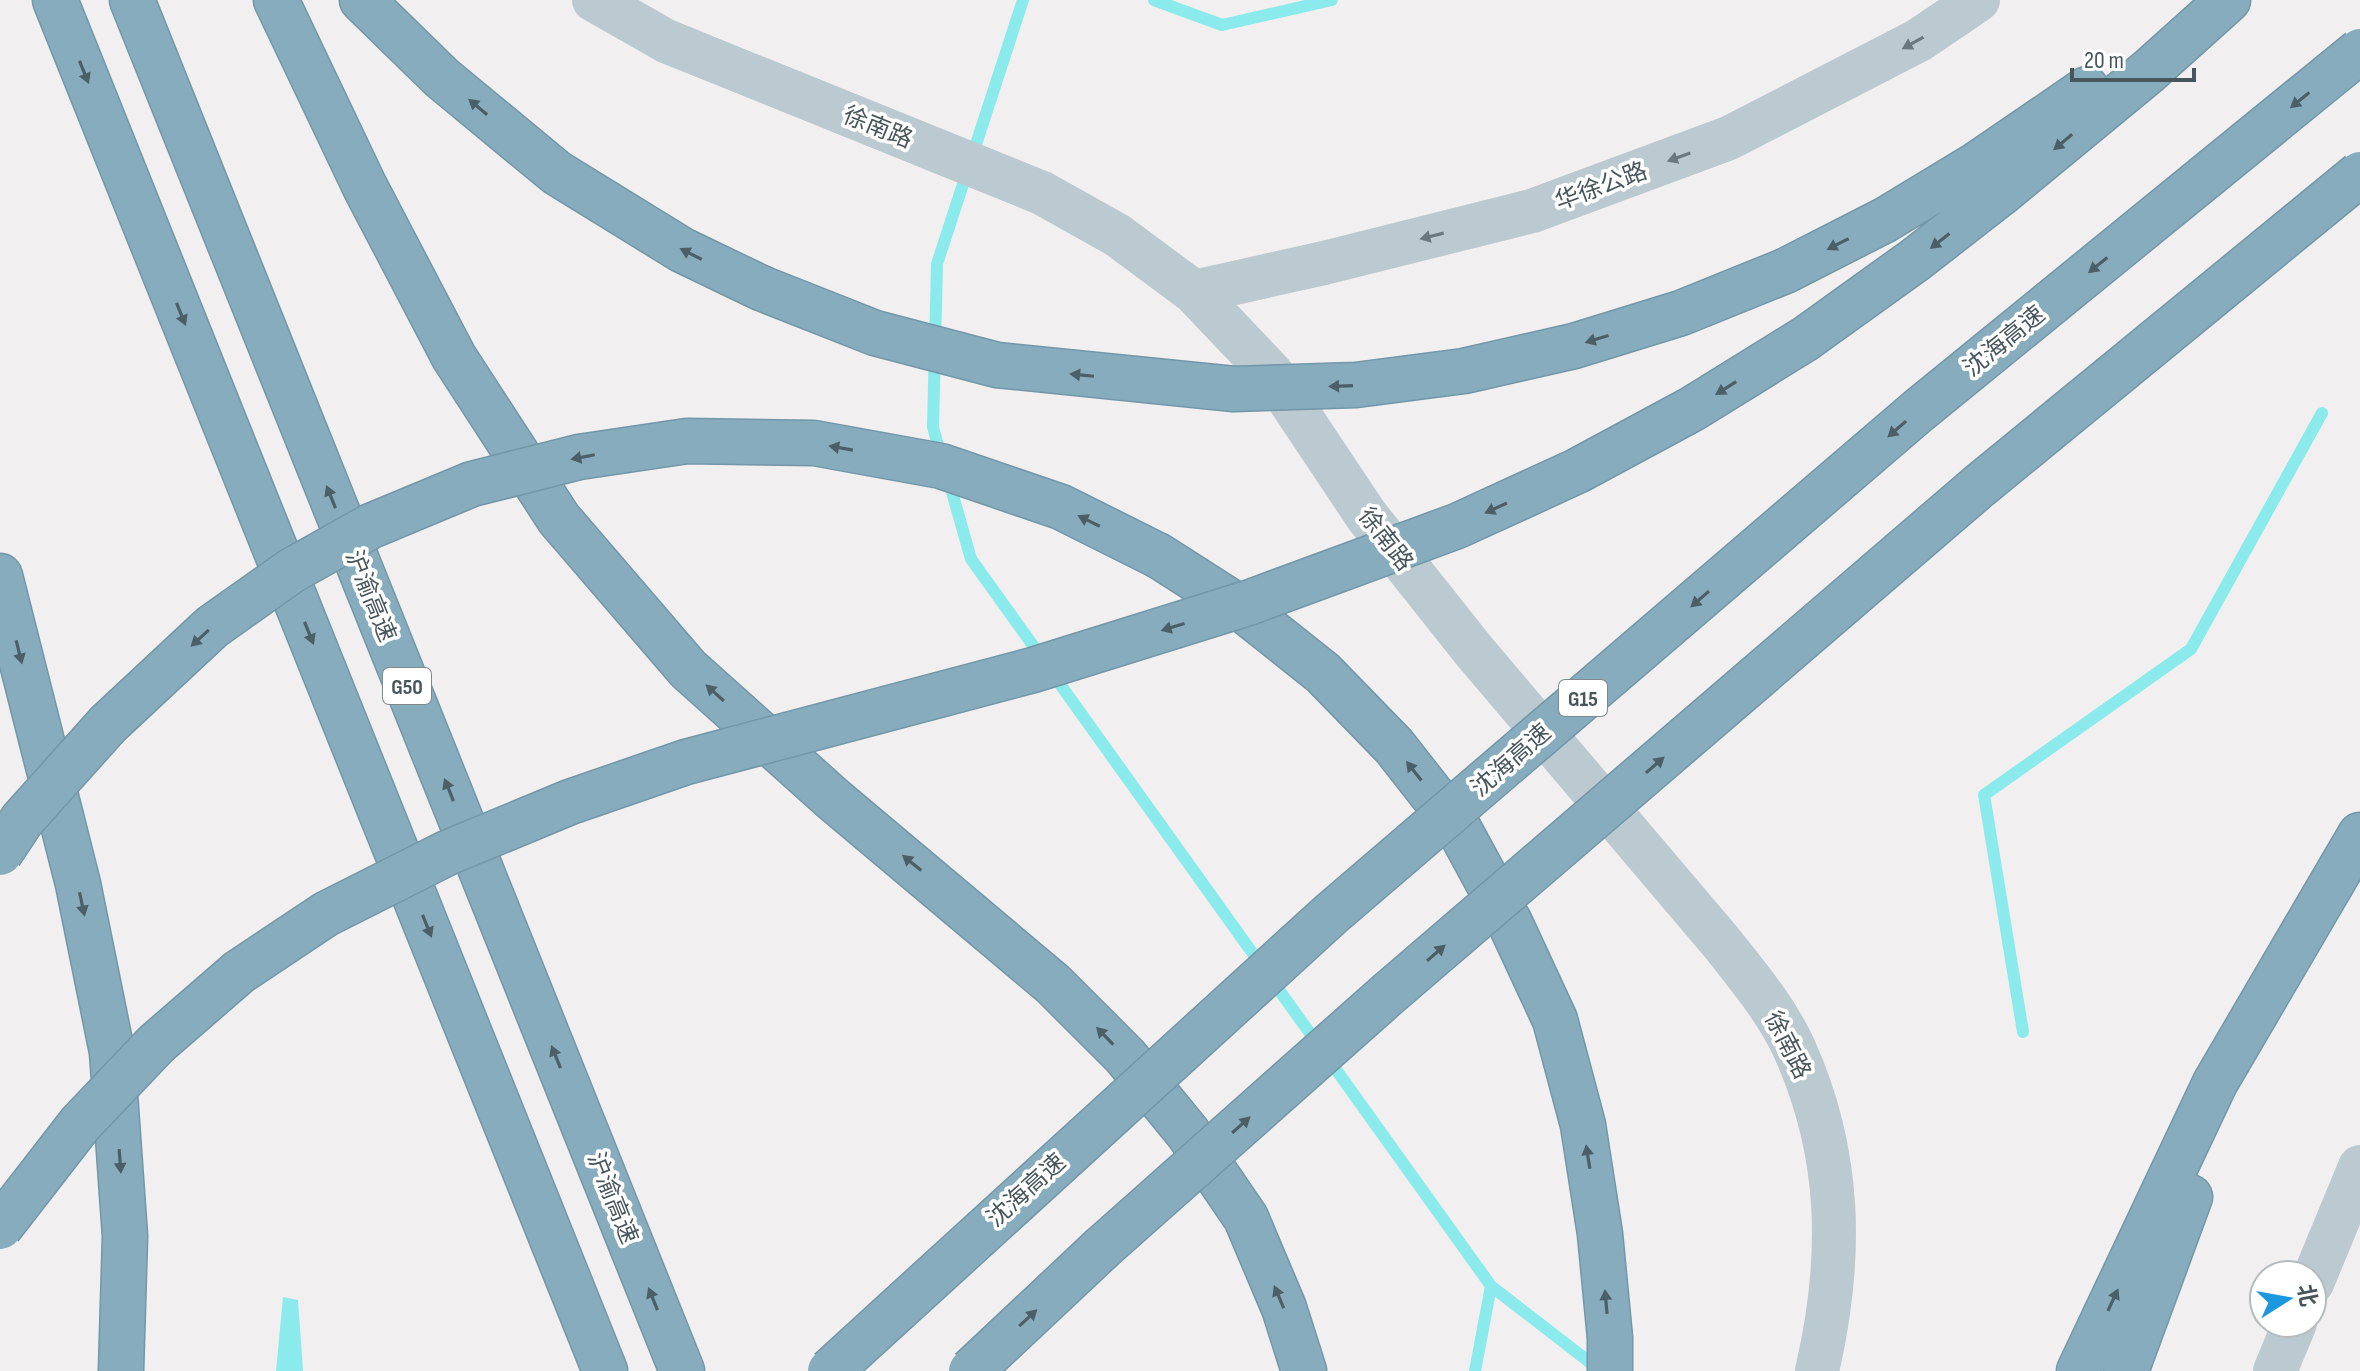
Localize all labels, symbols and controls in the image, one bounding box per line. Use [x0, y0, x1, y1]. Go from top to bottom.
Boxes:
scale bar [2072, 32, 2194, 82]
one-way arrow [1901, 36, 1924, 50]
text: 20 m [2084, 46, 2124, 75]
one-way arrow [78, 60, 91, 84]
one-way arrow [2290, 91, 2310, 108]
one-way arrow [468, 99, 488, 116]
street label: 徐南路 [839, 101, 917, 154]
one-way arrow [2053, 133, 2073, 150]
one-way arrow [1667, 151, 1691, 164]
street label: 华徐公路 [1551, 156, 1651, 217]
one-way arrow [1419, 230, 1444, 243]
one-way arrow [1930, 232, 1950, 248]
one-way arrow [1826, 237, 1849, 250]
one-way arrow [680, 247, 703, 261]
one-way arrow [2088, 256, 2108, 272]
street label: 沈海高速 [1958, 300, 2051, 383]
one-way arrow [175, 302, 188, 326]
one-way arrow [1584, 333, 1608, 346]
one-way arrow [1069, 368, 1094, 381]
one-way arrow [1328, 379, 1353, 392]
one-way arrow [1715, 380, 1737, 394]
one-way arrow [1887, 420, 1907, 438]
one-way arrow [828, 441, 853, 453]
one-way arrow [570, 452, 595, 464]
one-way arrow [325, 485, 338, 509]
one-way arrow [1484, 501, 1507, 515]
street label: 徐南路 [1352, 502, 1419, 577]
one-way arrow [1078, 514, 1101, 528]
street label: 沪渝高速 [339, 546, 402, 646]
one-way arrow [1690, 589, 1709, 607]
one-way arrow [303, 621, 316, 645]
one-way arrow [1161, 621, 1185, 633]
one-way arrow [191, 628, 210, 646]
one-way arrow [13, 639, 26, 664]
road number: G50 [383, 668, 431, 704]
road number: G15 [1559, 680, 1607, 716]
one-way arrow [706, 685, 726, 702]
street label: 沈海高速 [1466, 718, 1557, 803]
one-way arrow [1644, 757, 1664, 774]
one-way arrow [1406, 761, 1422, 781]
one-way arrow [442, 778, 455, 802]
one-way arrow [901, 855, 922, 872]
one-way arrow [76, 892, 89, 917]
one-way arrow [421, 914, 434, 938]
one-way arrow [1426, 945, 1446, 962]
street label: 徐南路 [1758, 1007, 1817, 1084]
one-way arrow [1096, 1027, 1115, 1046]
one-way arrow [550, 1045, 563, 1069]
one-way arrow [1232, 1116, 1251, 1134]
one-way arrow [1581, 1144, 1593, 1169]
street label: 沈海高速 [981, 1147, 1072, 1233]
street label: 沪渝高速 [581, 1148, 644, 1248]
one-way arrow [114, 1149, 127, 1174]
north arrow [2248, 1259, 2328, 1339]
text: 北 [2291, 1282, 2322, 1309]
one-way arrow [1273, 1285, 1286, 1309]
one-way arrow [646, 1287, 659, 1311]
one-way arrow [1599, 1289, 1612, 1314]
one-way arrow [2106, 1289, 2120, 1312]
one-way arrow [1018, 1309, 1037, 1327]

